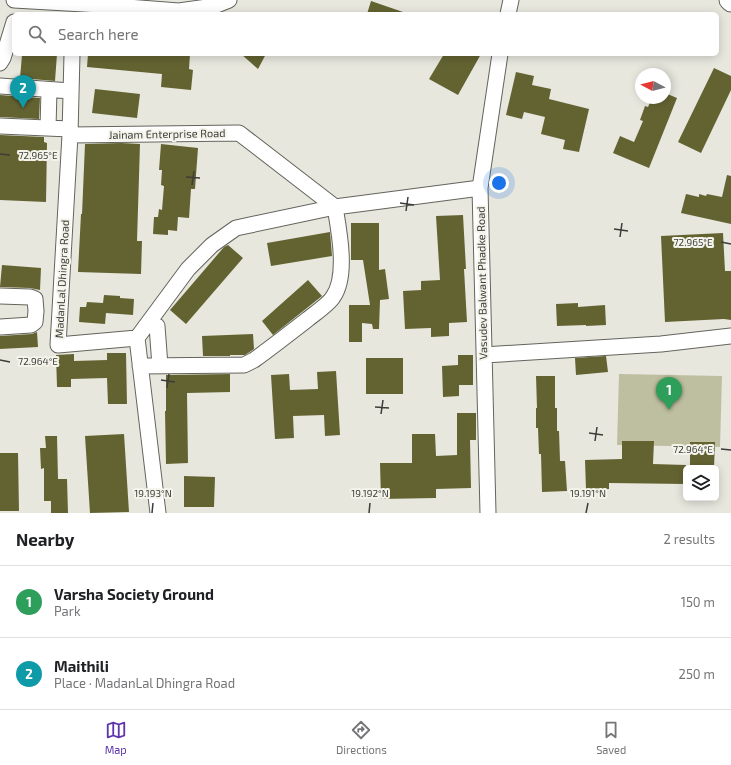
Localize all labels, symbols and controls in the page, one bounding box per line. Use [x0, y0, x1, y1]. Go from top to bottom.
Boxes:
search box [12, 12, 719, 56]
icon: search [26, 23, 48, 45]
text: Search here [58, 25, 139, 43]
north arrow [635, 68, 671, 104]
pin: 2 [10, 75, 36, 108]
street label: Jainam Enterprise Road [108, 126, 226, 141]
text: 72.965°E [18, 149, 58, 161]
your location [489, 173, 509, 193]
street label: Vasudev Balwant Phadke Road [474, 206, 489, 360]
street label: MadanLal Dhingra Road [52, 219, 71, 339]
text: 72.965°E [673, 236, 713, 248]
text: 72.964°E [18, 355, 58, 367]
pin: 1 [656, 377, 682, 410]
text: 72.964°E [673, 443, 713, 455]
map controls [683, 465, 719, 501]
button: layers [683, 465, 719, 501]
text: 19.193°N [134, 487, 172, 499]
text: 19.192°N [351, 487, 389, 499]
text: 19.191°N [570, 487, 606, 499]
text: Nearby [16, 529, 74, 549]
text: 2 results [663, 531, 715, 547]
text: Varsha Society Ground [54, 585, 214, 603]
text: 1 [26, 594, 32, 610]
text: 150 m [681, 594, 715, 610]
text: Park [54, 603, 81, 619]
text: Maithili [54, 657, 109, 675]
text: 2 [25, 666, 33, 682]
text: 250 m [679, 666, 715, 682]
text: Place · MadanLal Dhingra Road [54, 675, 235, 691]
tab: Map [105, 719, 127, 756]
tab: Directions [336, 719, 387, 756]
tab: Saved [596, 719, 626, 756]

